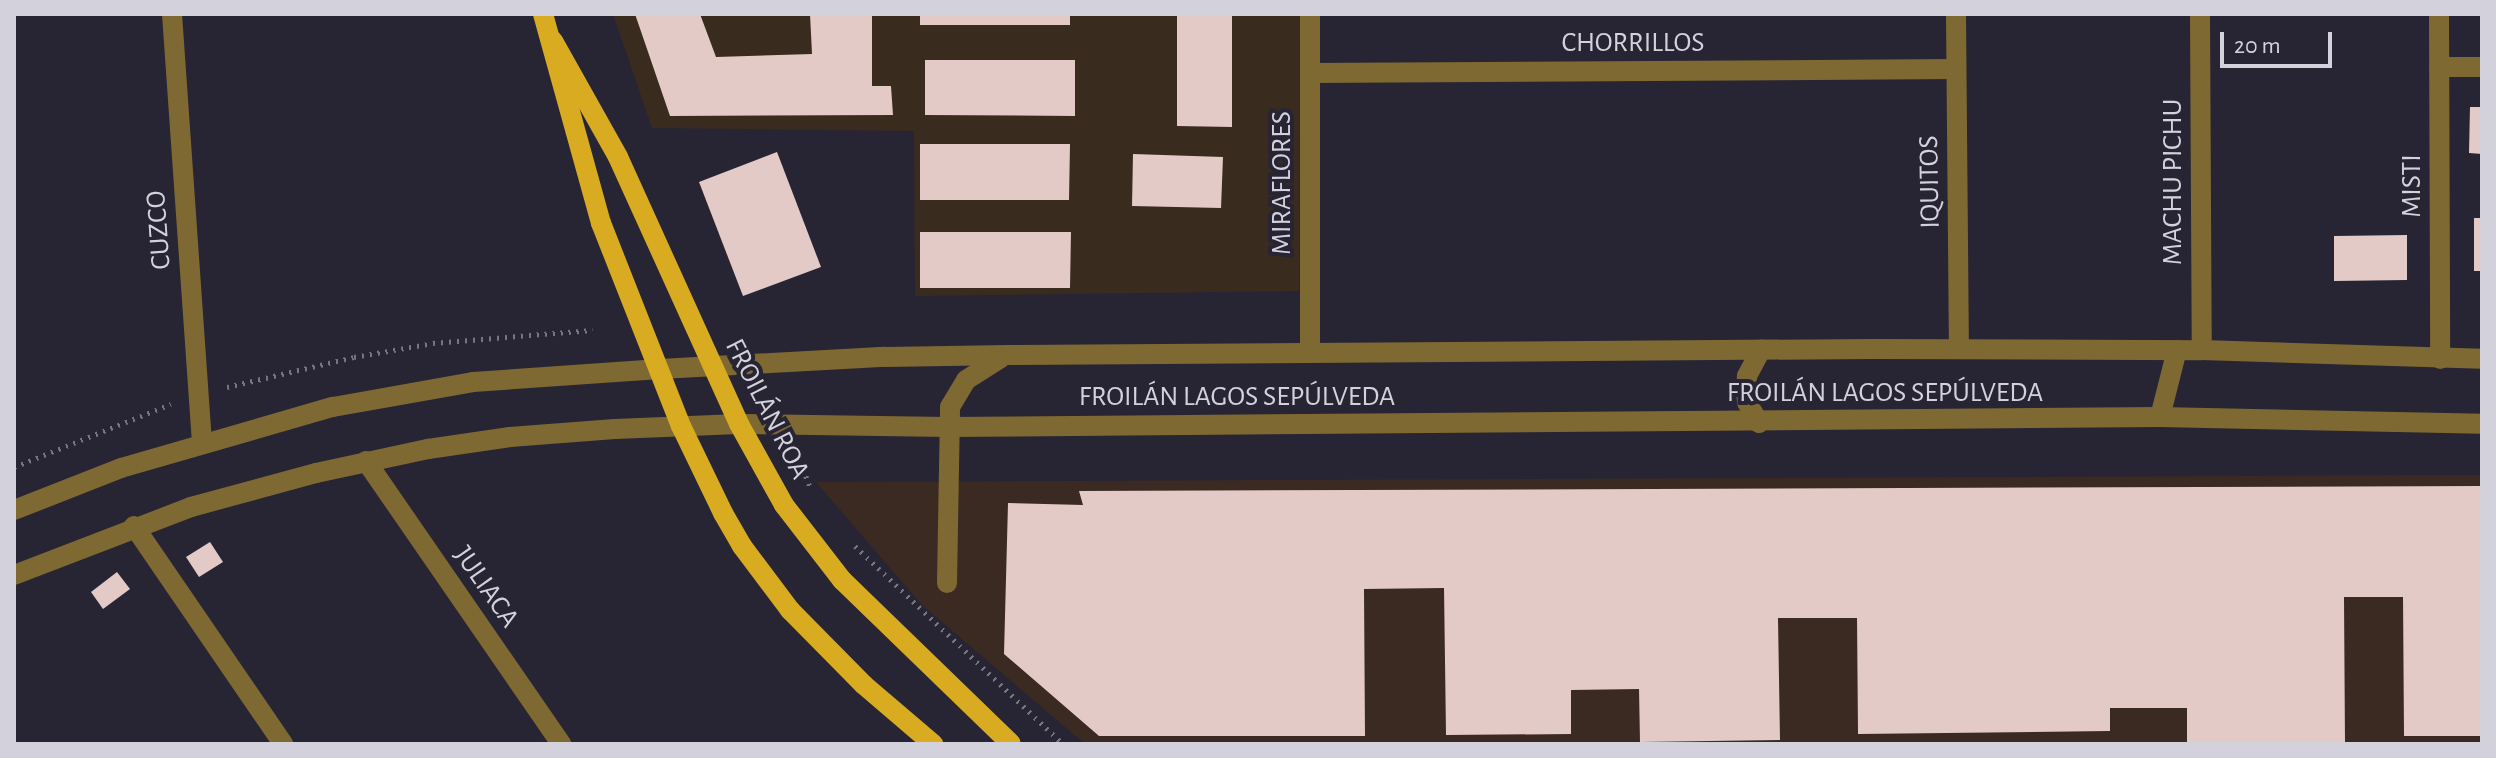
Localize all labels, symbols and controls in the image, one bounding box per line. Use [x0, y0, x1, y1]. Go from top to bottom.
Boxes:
scale bar [2224, 16, 2336, 66]
street label: CHORRILLOS [1562, 26, 1704, 60]
text: 20 m [2234, 34, 2281, 58]
street label: MACHU PICHU [2156, 99, 2190, 265]
street label: MIRAFLORES [1265, 111, 1299, 255]
street label: IQUITOS [1912, 135, 1948, 229]
street label: MISTI [2395, 154, 2429, 218]
street label: CUZCO [139, 189, 179, 271]
street label: FROILÁN ROA [717, 333, 817, 485]
street label: FROILÁN LAGOS SEPÚLVEDA [1727, 376, 2043, 410]
street label: FROILÁN LAGOS SEPÚLVEDA [1079, 380, 1395, 414]
street label: JULIACA [446, 540, 526, 634]

